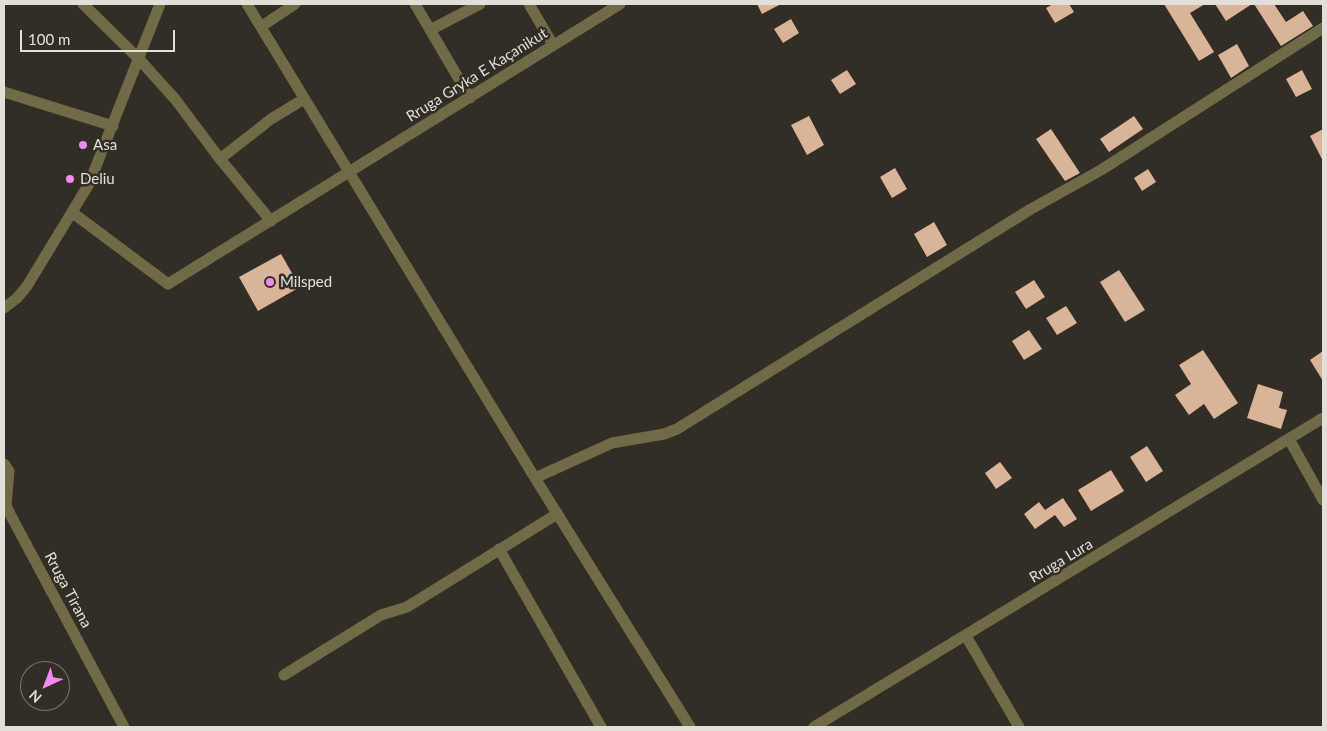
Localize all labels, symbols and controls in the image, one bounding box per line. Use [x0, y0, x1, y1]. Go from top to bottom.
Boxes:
scale bar [22, 20, 178, 52]
street label: Rruga Gryka E Kaçanikut [403, 24, 551, 126]
text: 100 m [28, 30, 70, 48]
place label: Asa [93, 136, 117, 154]
marker: Asa [77, 139, 89, 151]
place label: Deliu [80, 170, 115, 188]
marker: Deliu [64, 173, 76, 185]
place label: Milsped [280, 273, 332, 291]
marker: Milsped [264, 276, 276, 288]
street label: Rruga Lura [1026, 535, 1096, 587]
street label: Rruga Tirana [41, 549, 95, 631]
north arrow [20, 661, 70, 711]
text: N [25, 687, 45, 707]

